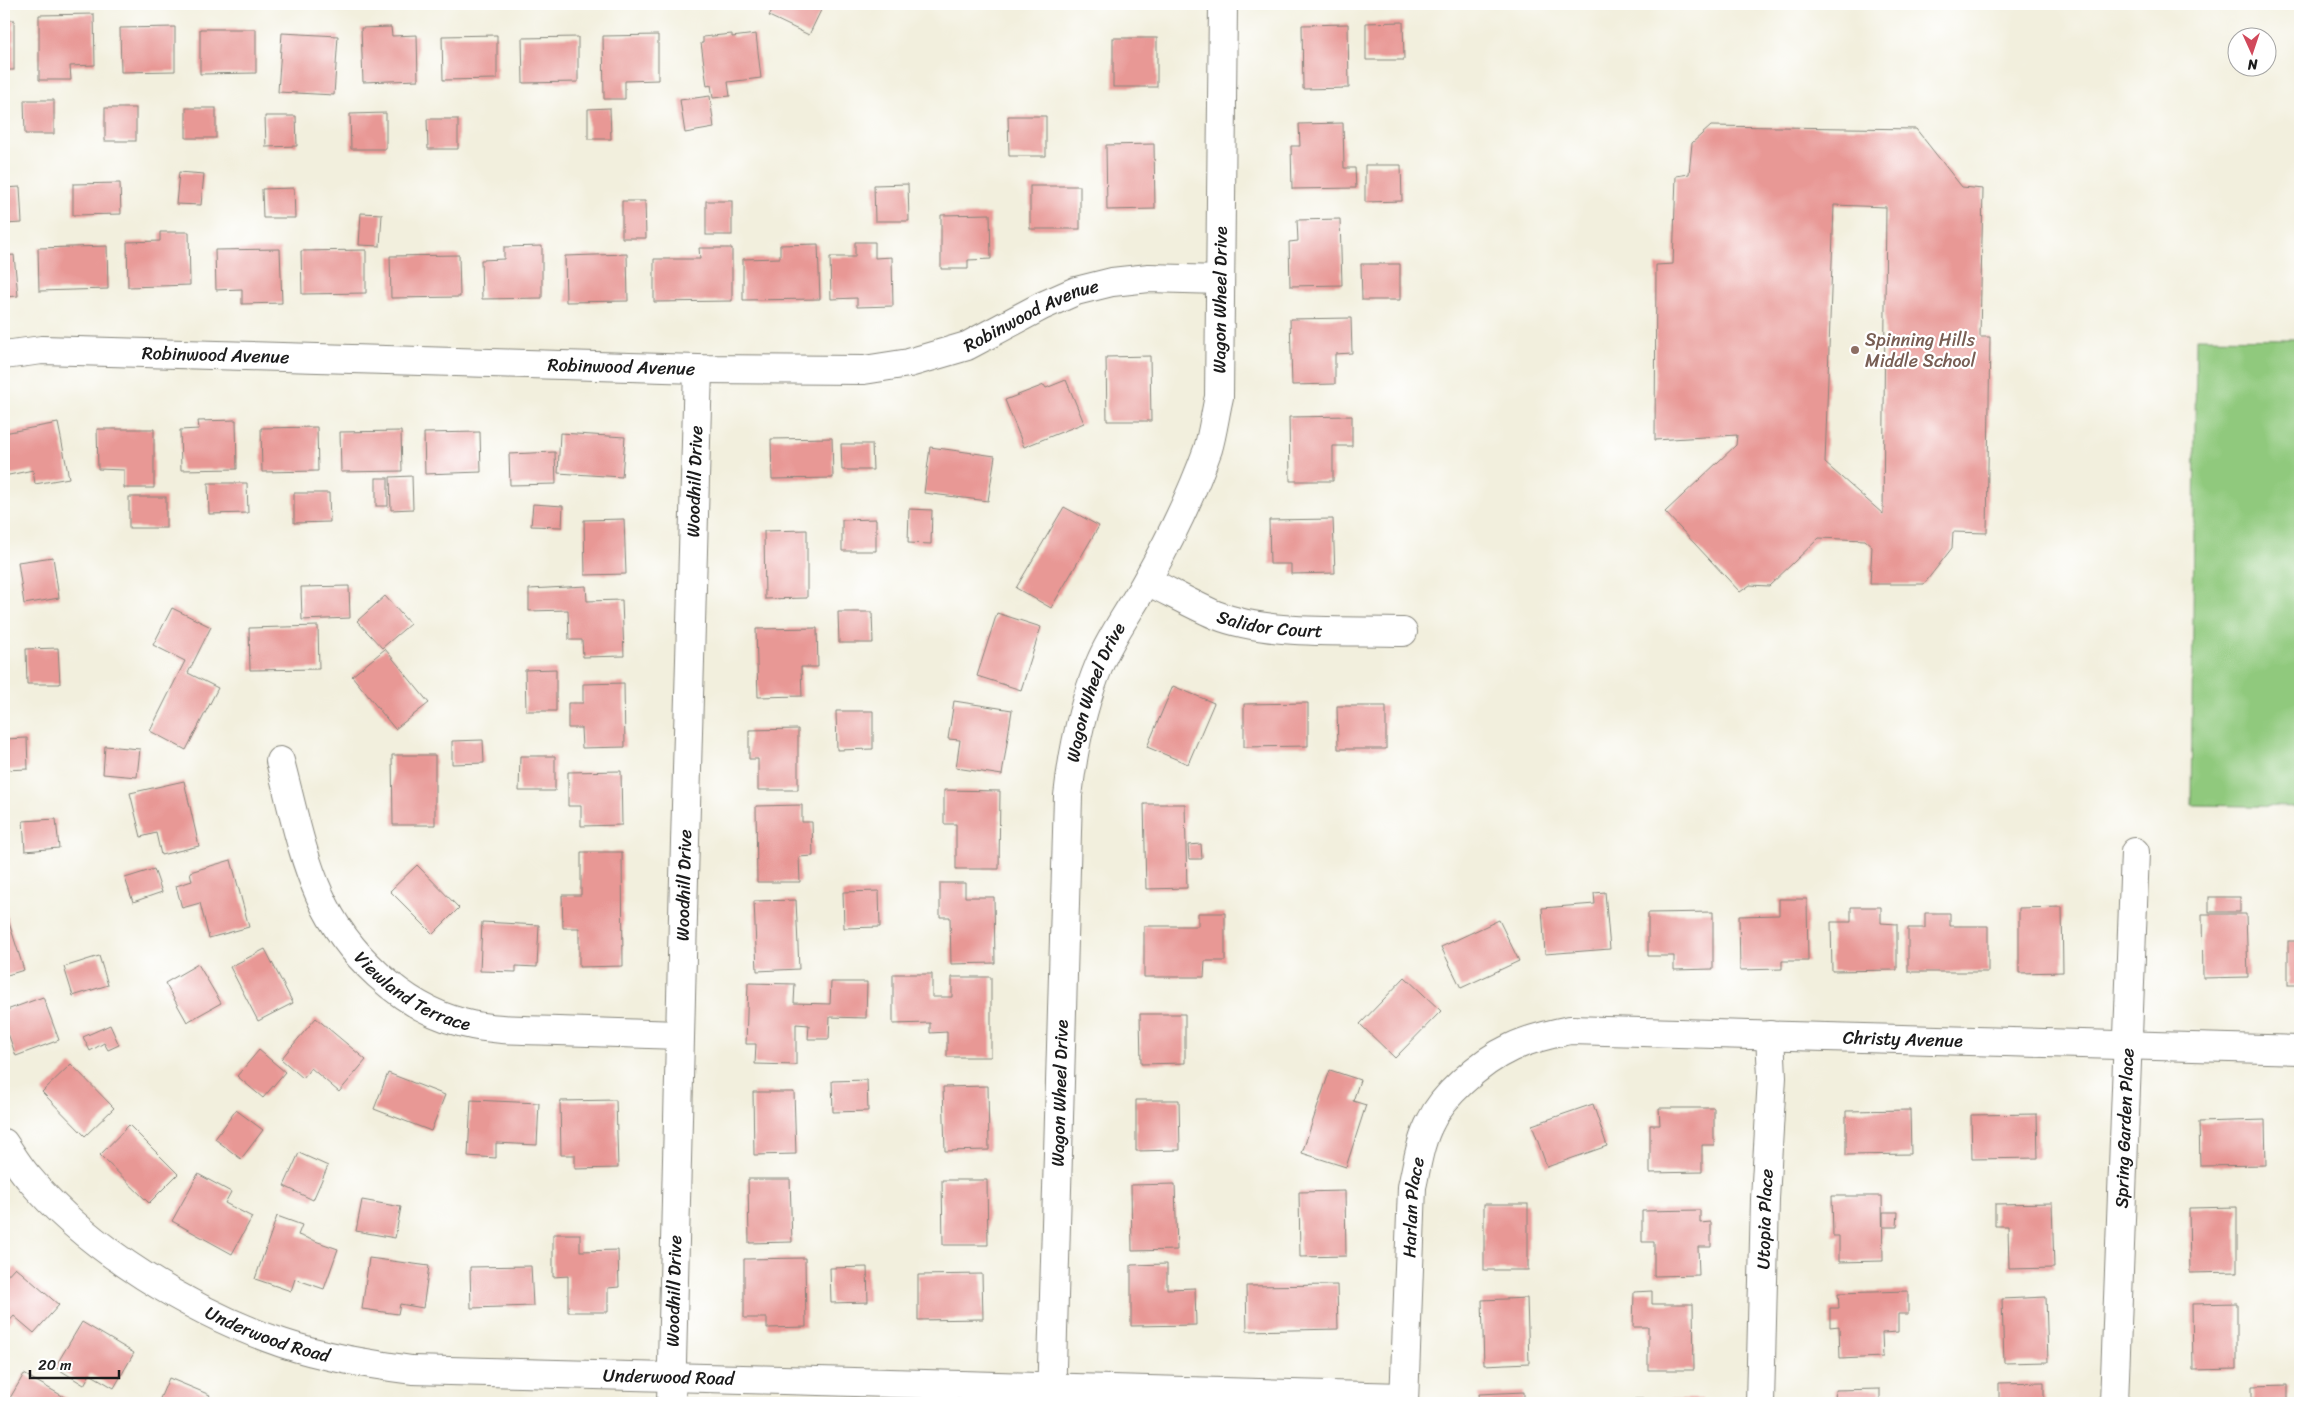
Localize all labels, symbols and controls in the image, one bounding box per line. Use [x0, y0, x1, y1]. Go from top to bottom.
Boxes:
north arrow [2226, 28, 2276, 78]
text: N [2247, 52, 2259, 77]
street label: Wagon Wheel Drive [1203, 226, 1237, 374]
street label: Robinwood Avenue [957, 270, 1102, 361]
place label: Spinning Hills Middle School [1865, 324, 1976, 377]
street label: Robinwood Avenue [141, 337, 290, 373]
marker: Spinning Hills Middle School [1849, 344, 1861, 356]
street label: Robinwood Avenue [547, 349, 696, 385]
street label: Woodhill Drive [677, 425, 712, 538]
street label: Salidor Court [1212, 601, 1323, 647]
street label: Wagon Wheel Drive [1057, 616, 1134, 765]
street label: Woodhill Drive [666, 829, 701, 941]
street label: Viewland Terrace [346, 943, 474, 1040]
street label: Wagon Wheel Drive [1042, 1019, 1078, 1167]
street label: Christy Avenue [1843, 1021, 1964, 1057]
street label: Spring Garden Place [2105, 1047, 2144, 1209]
street label: Harlan Place [1393, 1154, 1434, 1258]
street label: Utopia Place [1747, 1168, 1783, 1270]
street label: Woodhill Drive [656, 1235, 691, 1347]
street label: Underwood Road [199, 1297, 334, 1372]
scale bar [30, 1347, 119, 1379]
text: 20 m [38, 1352, 72, 1378]
street label: Underwood Road [603, 1359, 736, 1395]

